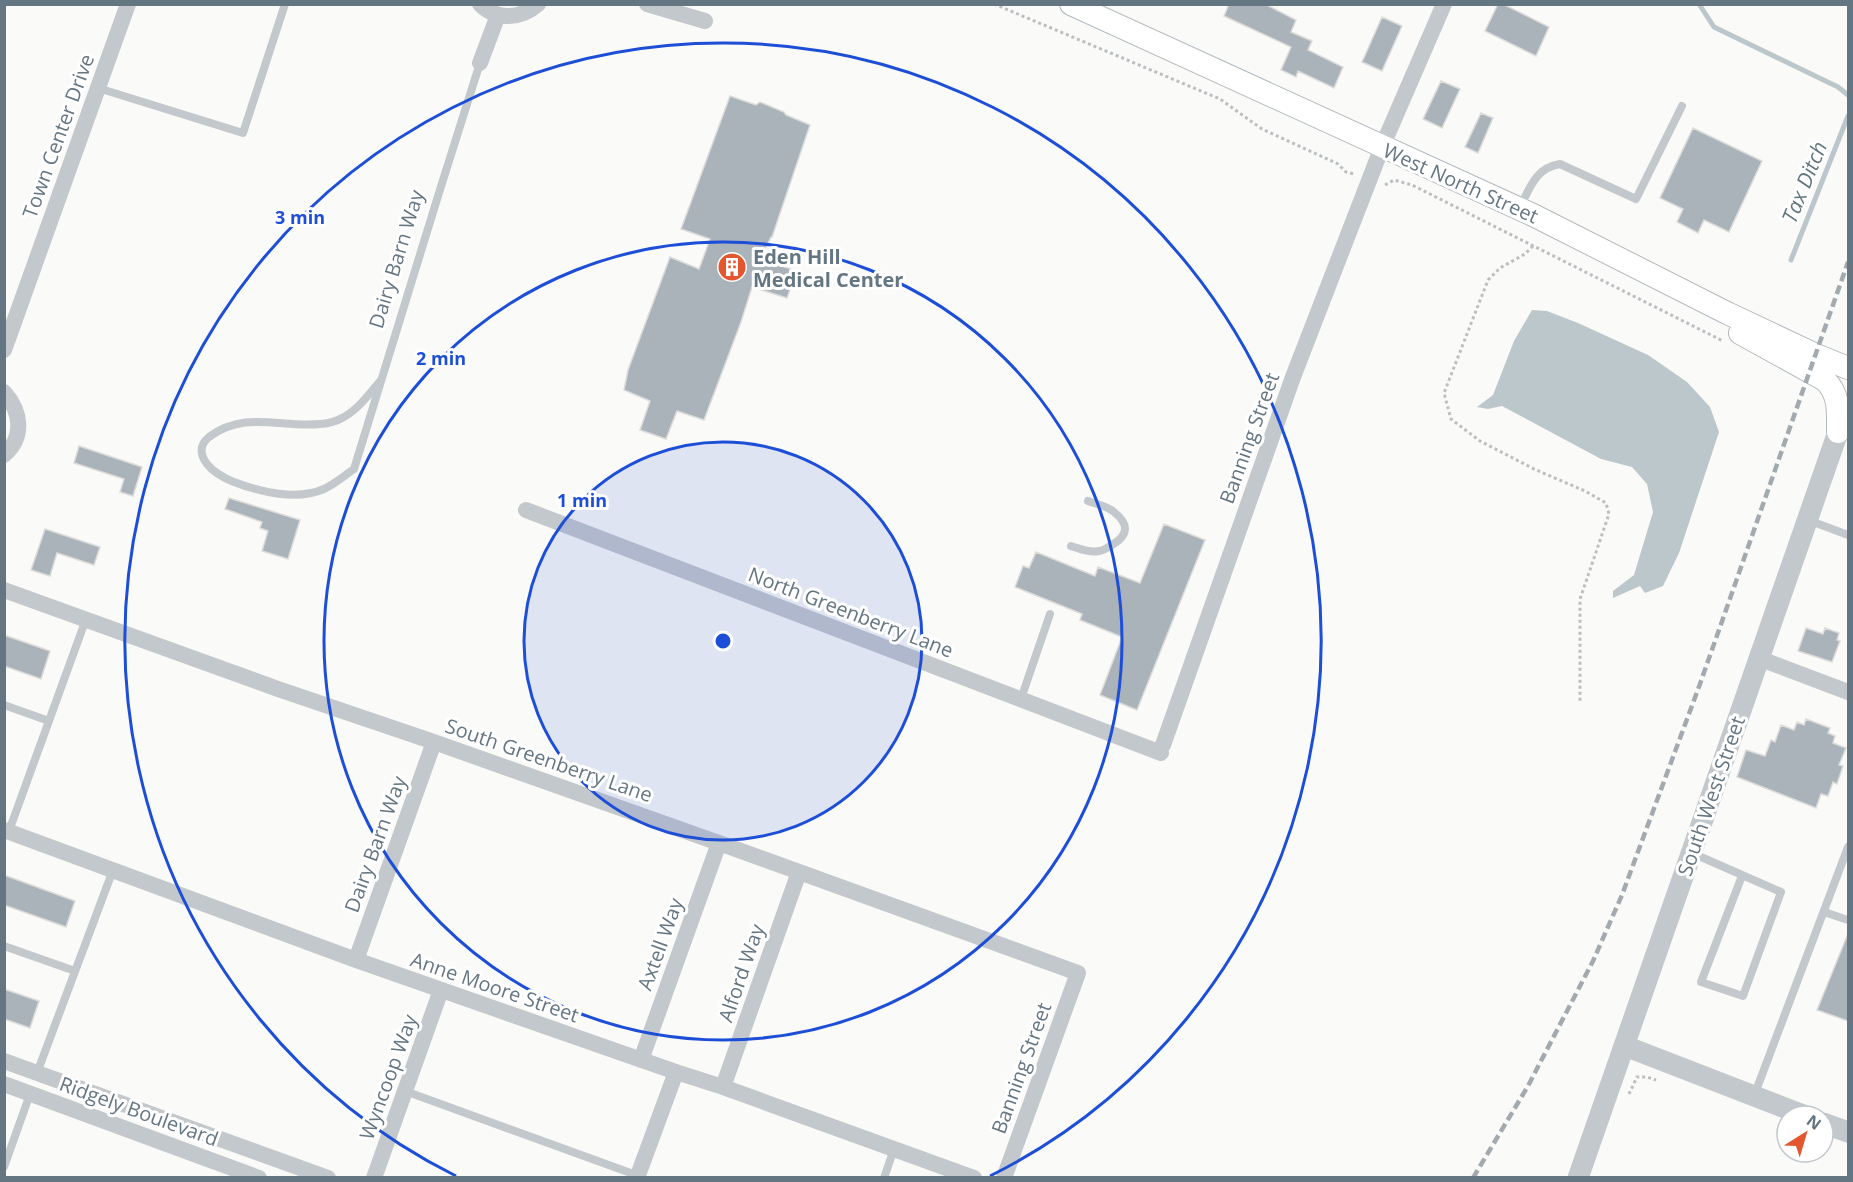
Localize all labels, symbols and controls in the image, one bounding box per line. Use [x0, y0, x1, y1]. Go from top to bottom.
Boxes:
street label: Town Center Drive [16, 50, 100, 222]
street label: West North Street [1379, 137, 1543, 229]
water label: Tax Ditch [1775, 137, 1833, 227]
street label: Dairy Barn Way [362, 186, 430, 331]
text: 3 min [275, 205, 325, 229]
place label: Eden Hill Medical Center [753, 243, 903, 293]
building icon: Eden Hill Medical Center [716, 251, 748, 283]
text: 2 min [416, 346, 466, 370]
street label: Banning Street [1213, 369, 1285, 507]
text: 1 min [557, 488, 607, 512]
street label: North Greenberry Lane [745, 560, 957, 664]
centre of rings [713, 631, 733, 651]
street label: South Greenberry Lane [442, 712, 656, 808]
street label: South West Street [1671, 713, 1751, 879]
street label: Dairy Barn Way [338, 771, 413, 916]
street label: Axtell Way [631, 893, 689, 994]
street label: Alford Way [712, 920, 771, 1025]
street label: Anne Moore Street [407, 946, 583, 1028]
street label: Banning Street [985, 999, 1057, 1137]
street label: Wyncoop Way [353, 1010, 423, 1143]
street label: Ridgely Boulevard [56, 1070, 222, 1152]
north arrow [1775, 1104, 1835, 1164]
text: N [1802, 1109, 1826, 1135]

